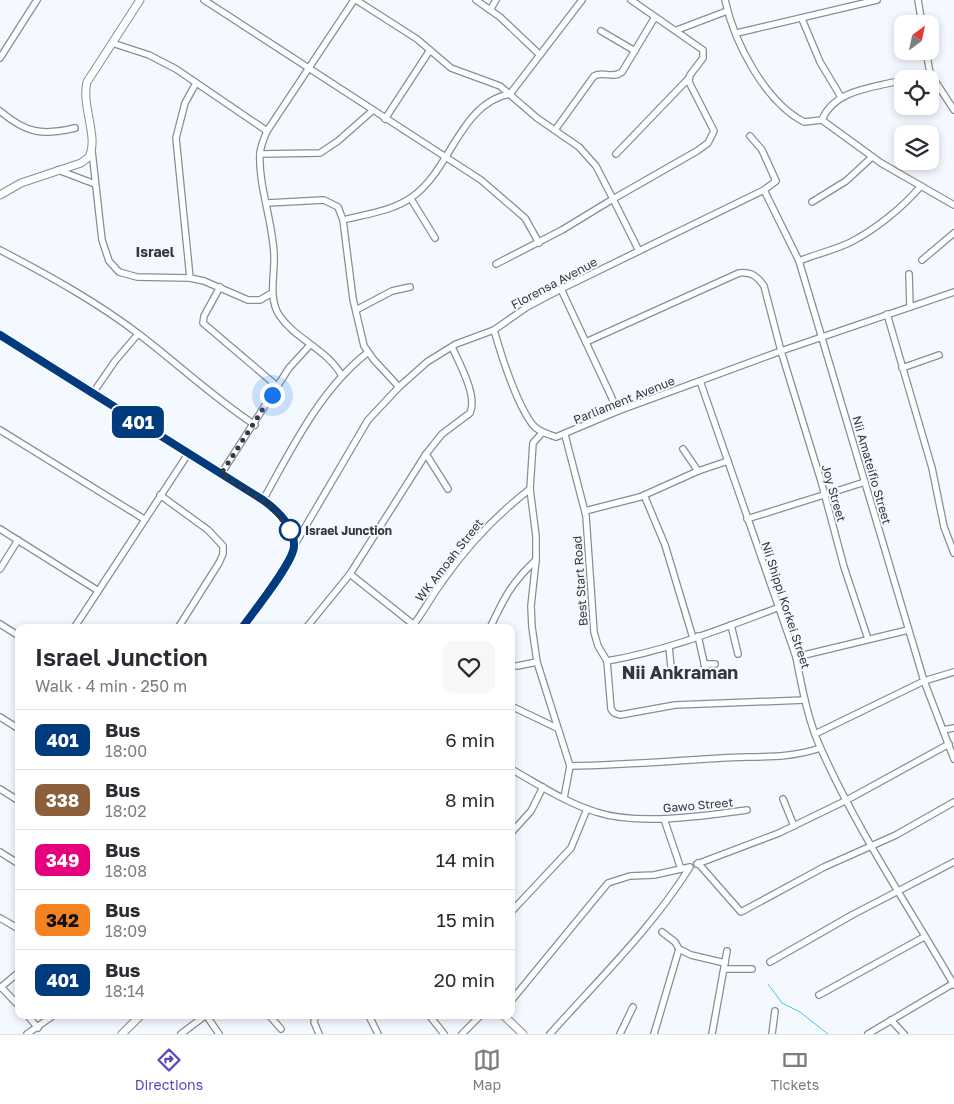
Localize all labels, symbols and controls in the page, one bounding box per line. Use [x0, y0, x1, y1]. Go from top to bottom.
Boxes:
north arrow [894, 15, 939, 60]
map controls [894, 15, 939, 170]
button: locate [894, 70, 939, 115]
button: layers [894, 125, 939, 170]
district label: Israel [136, 243, 175, 260]
street label: Florensa Avenue [508, 254, 600, 312]
street label: Parliament Avenue [571, 373, 677, 427]
your location [260, 383, 285, 408]
line badge: 401 [109, 406, 167, 438]
text: 401 [122, 411, 154, 433]
street label: Nii Amateifio Street [849, 414, 895, 526]
street label: Joy Street [819, 463, 849, 524]
street label: WK Amoah Street [412, 515, 486, 605]
marker: Israel Junction [279, 519, 301, 541]
place label: Israel Junction [305, 523, 392, 538]
street label: Best Start Road [569, 535, 591, 627]
street label: Nii Shippi Korkei Street [758, 539, 814, 671]
button: heart [443, 641, 495, 693]
text: Israel Junction [35, 642, 208, 671]
district label: Nii Ankraman [622, 661, 738, 683]
text: Walk · 4 min · 250 m [35, 676, 187, 696]
text: Bus [105, 718, 140, 741]
text: 6 min [445, 728, 495, 751]
text: 401 [46, 729, 79, 751]
text: 18:00 [105, 741, 147, 761]
text: Bus [105, 778, 140, 801]
text: 8 min [445, 788, 495, 811]
text: 338 [46, 789, 79, 811]
street label: Gawo Street [662, 794, 734, 816]
text: 18:02 [105, 801, 147, 821]
text: Bus [105, 838, 140, 861]
text: 14 min [436, 848, 495, 871]
text: 349 [46, 849, 79, 871]
text: 18:08 [105, 861, 147, 881]
text: Bus [105, 898, 140, 921]
text: 15 min [436, 908, 495, 931]
text: 342 [46, 909, 79, 931]
text: 18:09 [105, 921, 147, 941]
text: Bus [105, 958, 140, 981]
text: 20 min [434, 968, 495, 991]
text: 401 [46, 969, 79, 991]
text: 18:14 [105, 981, 145, 1001]
tab: Directions [135, 1046, 203, 1093]
tab: Map [472, 1046, 501, 1093]
tab: Tickets [770, 1046, 819, 1093]

